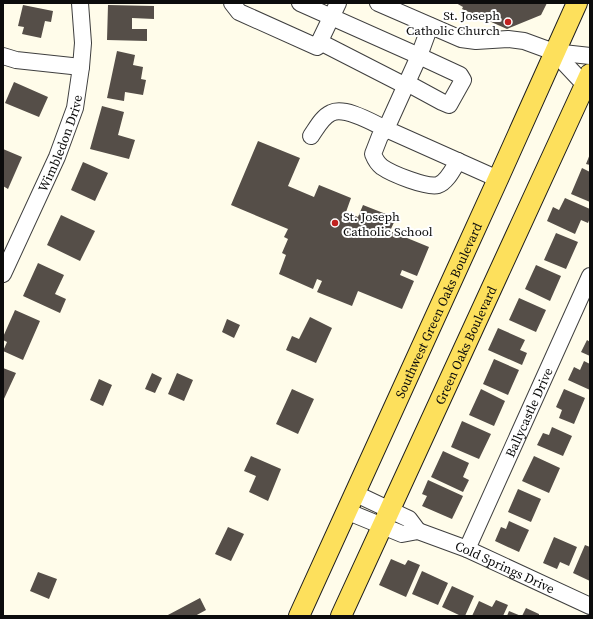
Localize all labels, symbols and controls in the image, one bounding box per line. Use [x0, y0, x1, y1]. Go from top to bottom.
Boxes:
place label: St. Joseph Catholic Church [406, 7, 500, 39]
marker: St. Joseph Catholic Church [503, 17, 513, 27]
street label: Wimbledon Drive [34, 93, 86, 194]
place label: St. Joseph Catholic School [343, 208, 433, 240]
marker: St. Joseph Catholic School [330, 218, 340, 228]
street label: Southwest Green Oaks Boulevard [391, 220, 485, 400]
street label: Green Oaks Boulevard [432, 283, 500, 407]
street label: Ballycastle Drive [501, 365, 557, 460]
street label: Cold Springs Drive [453, 537, 558, 598]

